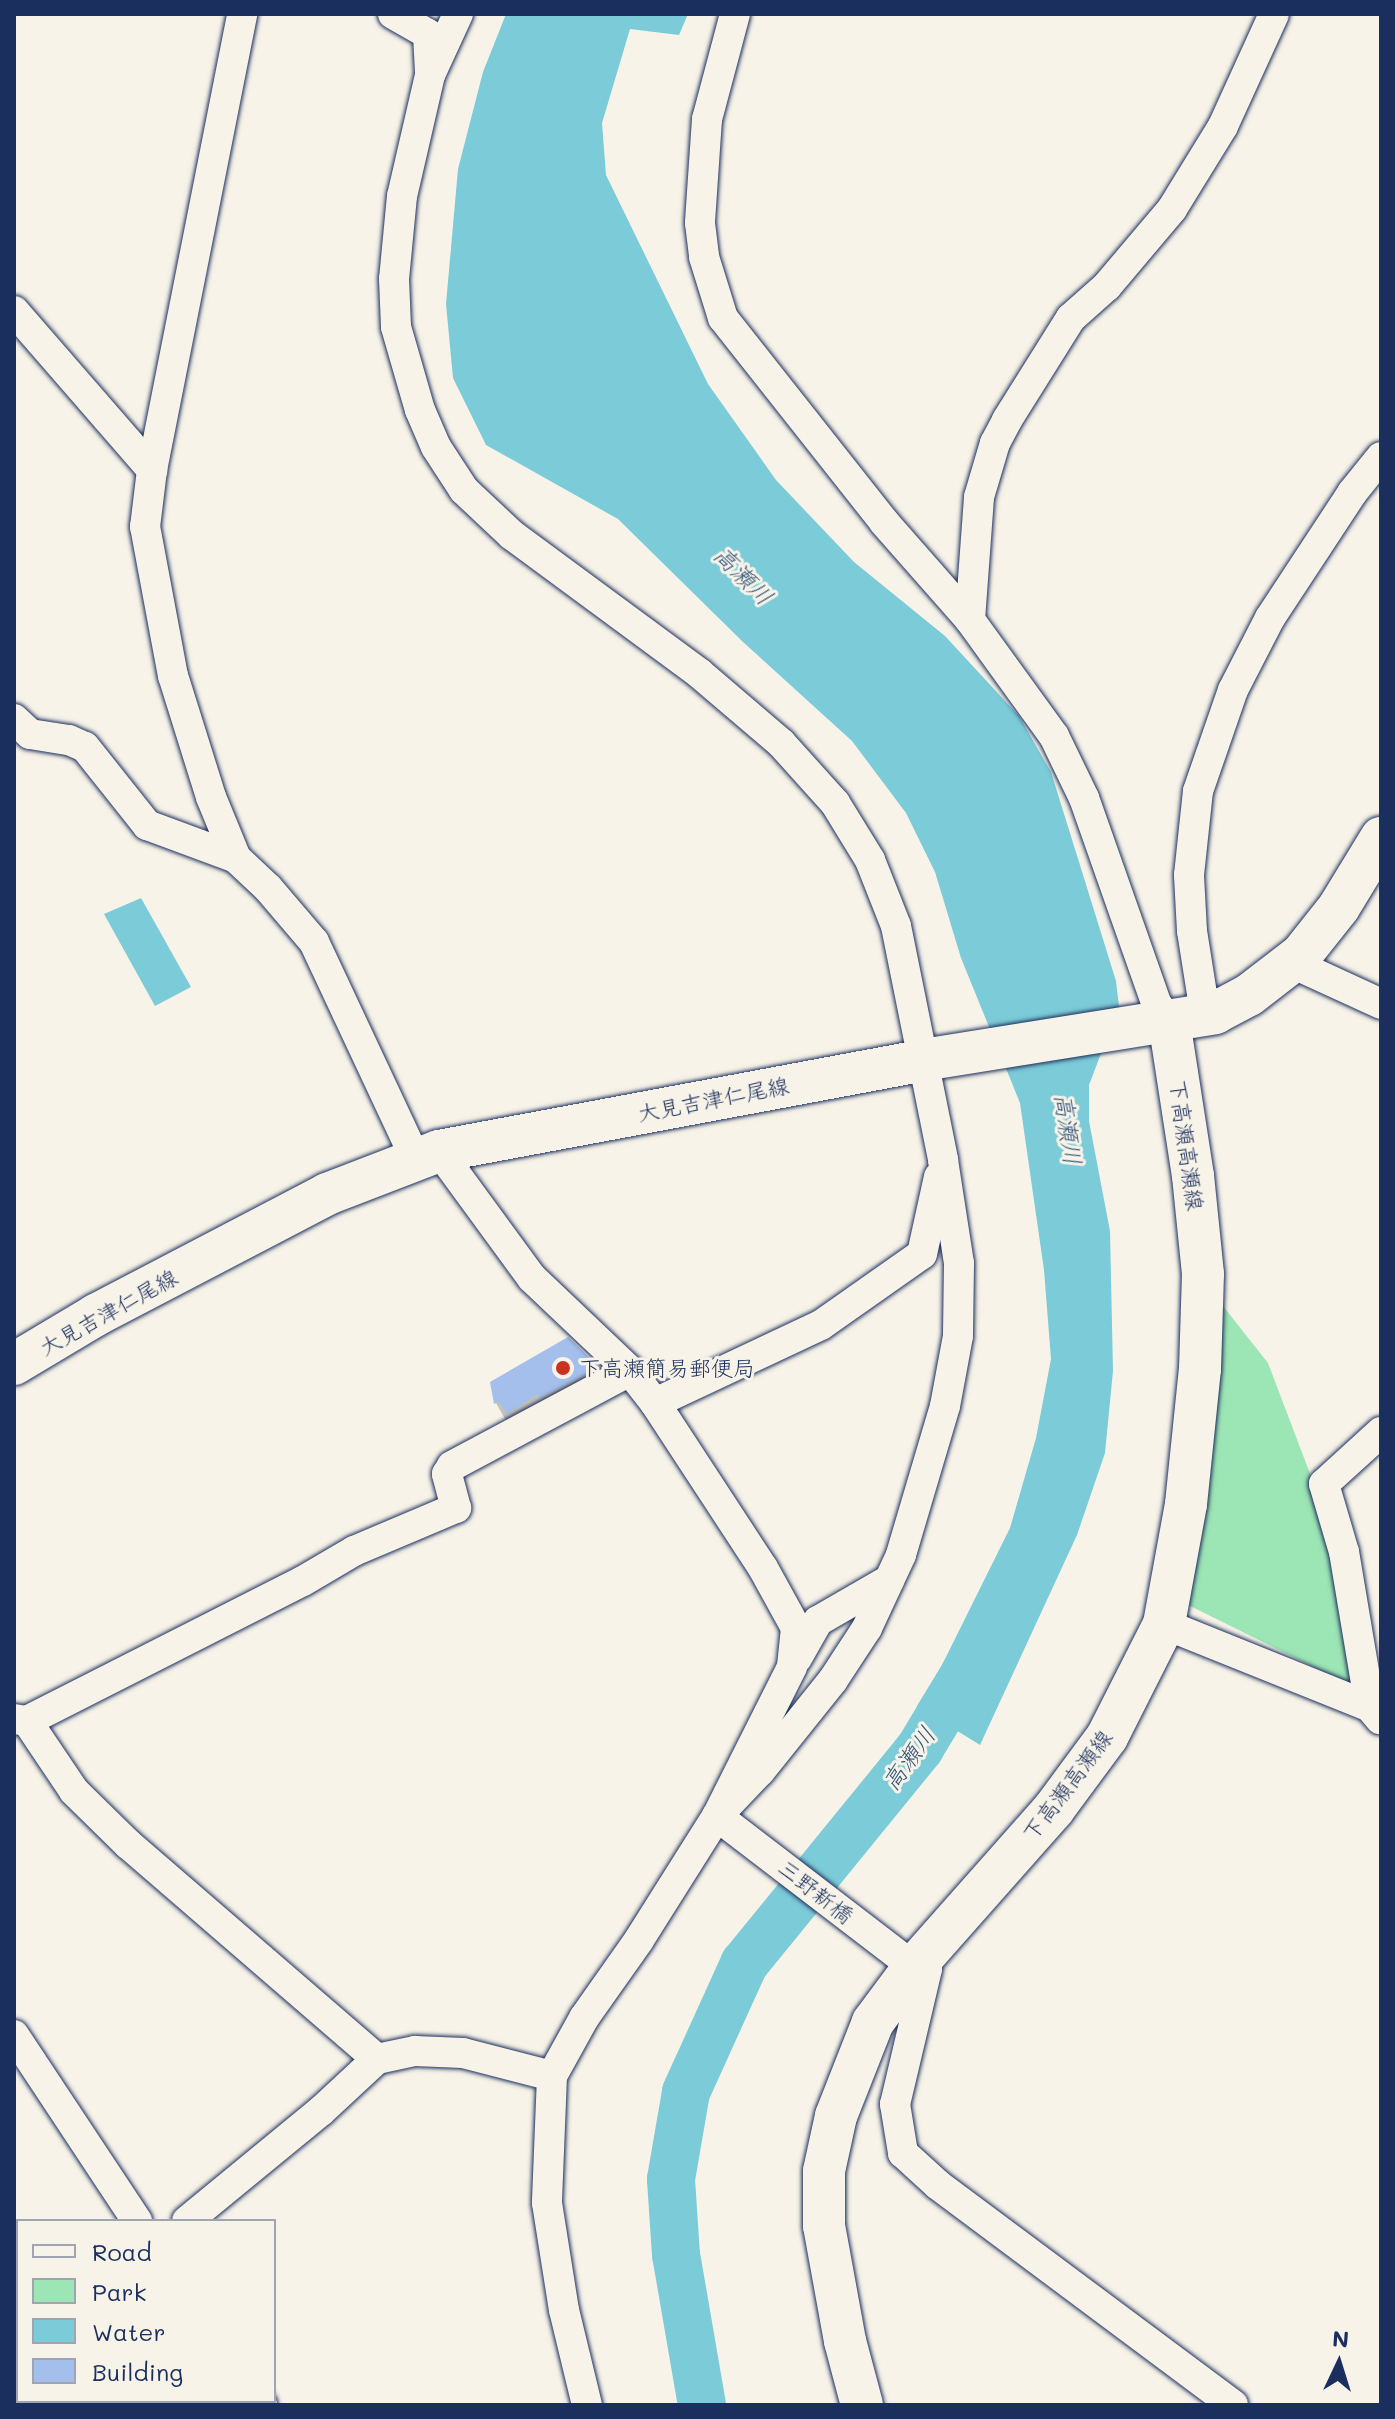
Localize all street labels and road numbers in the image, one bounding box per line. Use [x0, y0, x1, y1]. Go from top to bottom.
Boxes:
street label: 大見吉津仁尾線 [635, 1071, 791, 1127]
street label: 下高瀬高瀬線 [1165, 1078, 1209, 1212]
street label: 大見吉津仁尾線 [34, 1263, 182, 1361]
street label: 下高瀬高瀬線 [1017, 1724, 1117, 1846]
street label: 三野新橋 [773, 1854, 859, 1928]

